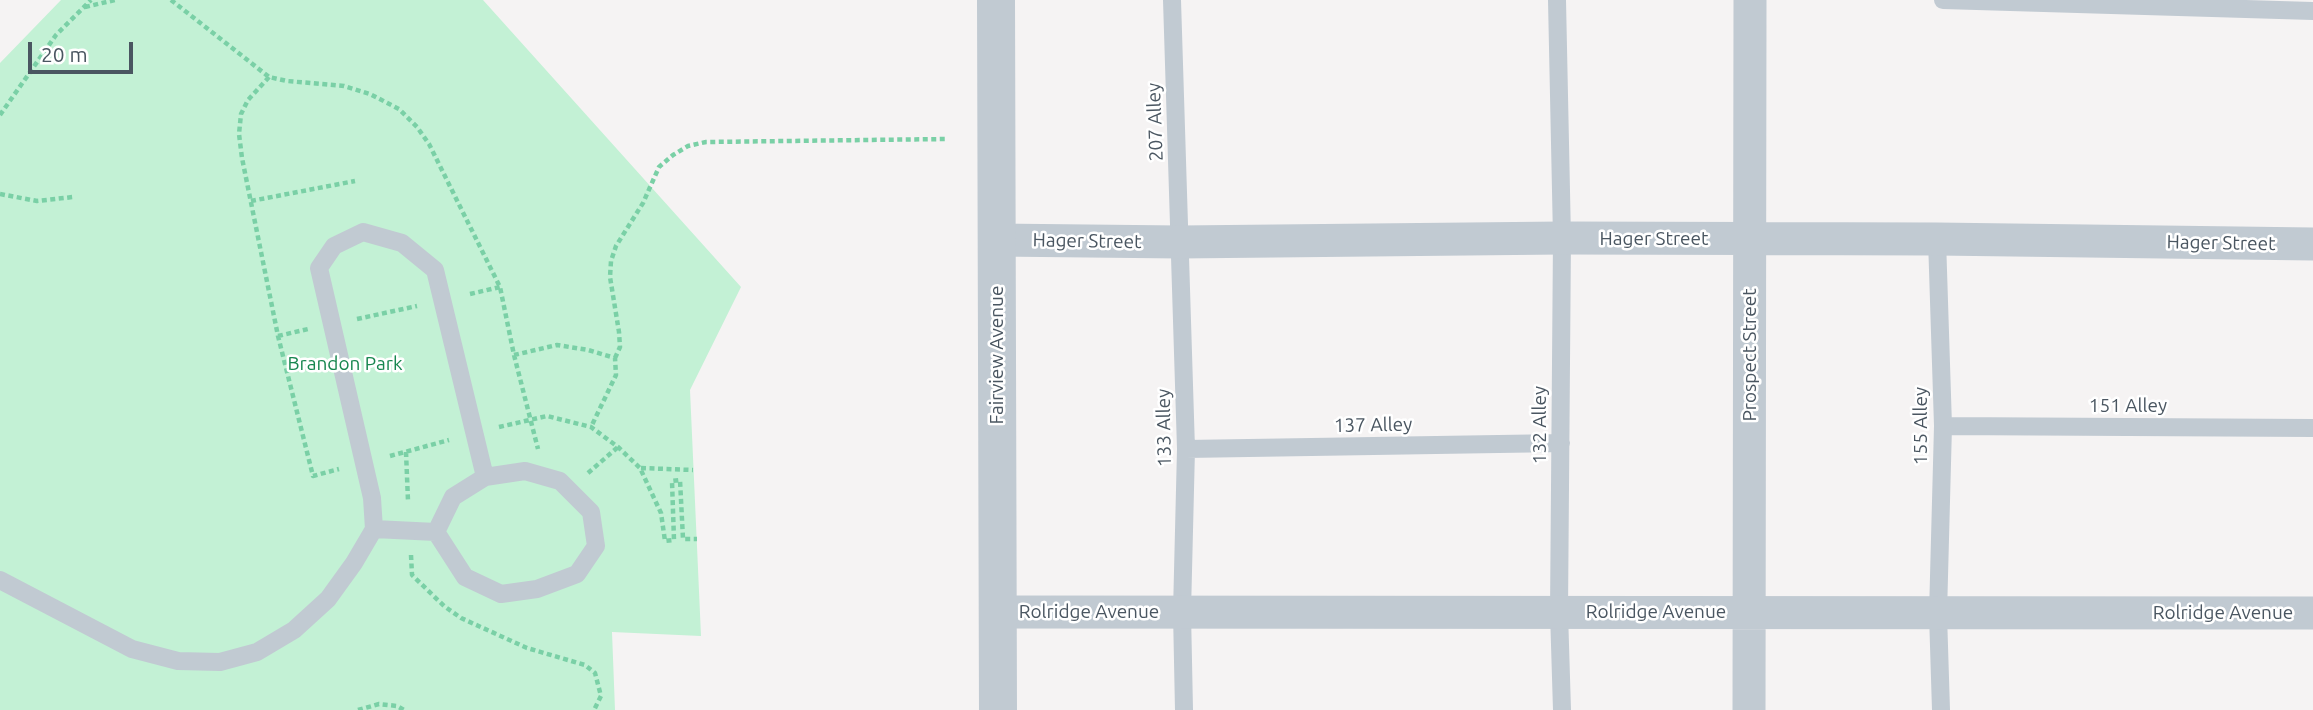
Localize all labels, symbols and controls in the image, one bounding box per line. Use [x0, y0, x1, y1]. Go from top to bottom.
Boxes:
scale bar [32, 28, 136, 72]
text: 20 m [41, 42, 88, 66]
street label: 207 Alley [1142, 82, 1168, 162]
street label: Hager Street [1599, 228, 1709, 250]
street label: Hager Street [1032, 229, 1142, 253]
street label: Hager Street [2166, 231, 2276, 255]
street label: Fairview Avenue [986, 286, 1008, 424]
street label: Prospect Street [1739, 288, 1761, 422]
park label: Brandon Park [287, 353, 403, 375]
street label: 132 Alley [1529, 386, 1551, 464]
street label: 155 Alley [1910, 387, 1932, 465]
street label: 133 Alley [1152, 389, 1176, 467]
street label: 151 Alley [2089, 395, 2167, 417]
street label: 137 Alley [1334, 413, 1412, 437]
street label: Rolridge Avenue [1019, 601, 1159, 623]
street label: Rolridge Avenue [1586, 601, 1726, 623]
street label: Rolridge Avenue [2153, 602, 2293, 624]

